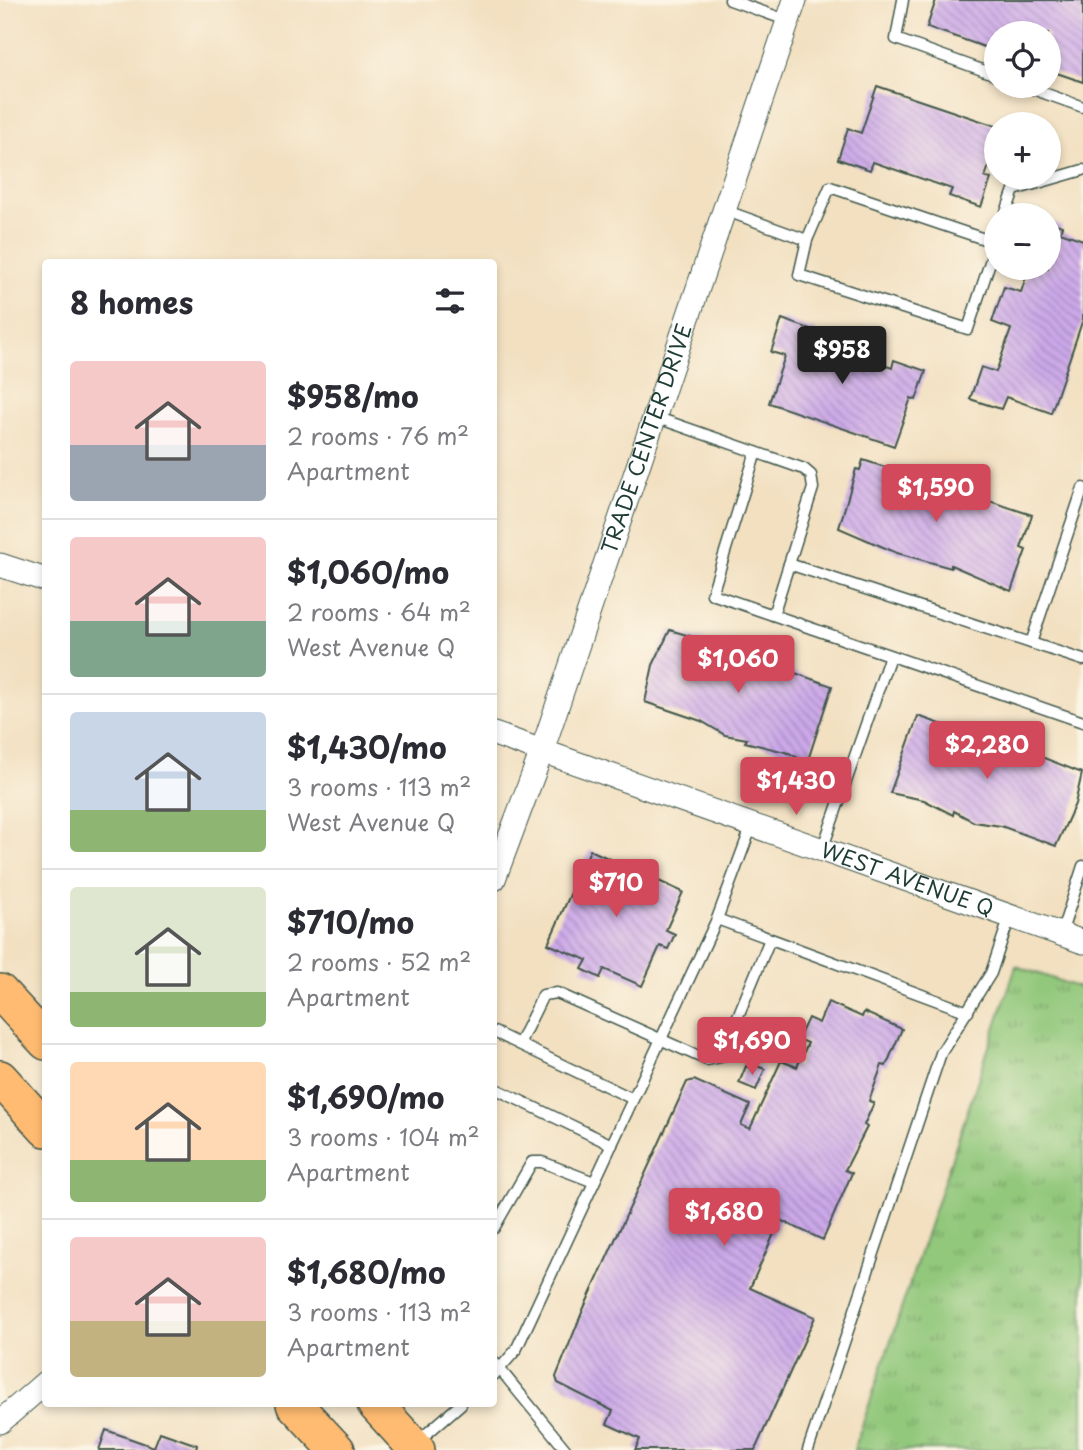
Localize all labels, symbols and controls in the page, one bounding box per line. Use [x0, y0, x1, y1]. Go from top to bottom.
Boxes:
map controls [984, 21, 1061, 280]
button: locate [984, 21, 1061, 98]
button: + [984, 112, 1061, 189]
button: − [984, 203, 1061, 280]
text: 8 homes [70, 279, 193, 324]
icon: filters [431, 282, 469, 320]
street label: TRADE CENTER DRIVE [592, 319, 699, 558]
pin: $958 [801, 326, 883, 386]
text: $958 [813, 331, 871, 366]
text: $958/mo [287, 373, 419, 418]
icon: home [126, 389, 210, 473]
text: 2 rooms · 76 m² [287, 418, 469, 453]
text: Apartment [287, 453, 410, 488]
pin: $1,590 [879, 464, 993, 524]
text: $1,590 [898, 469, 974, 504]
text: $1,060/mo [287, 549, 449, 594]
icon: home [126, 565, 210, 649]
text: 2 rooms · 64 m² [287, 594, 471, 629]
text: West Avenue Q [287, 629, 455, 664]
pin: $1,060 [681, 636, 795, 695]
text: $1,060 [697, 640, 779, 675]
pin: $2,280 [930, 722, 1044, 781]
text: $1,430/mo [287, 724, 447, 769]
text: $2,280 [945, 726, 1029, 761]
icon: home [126, 740, 210, 824]
pin: $1,430 [739, 758, 853, 817]
text: $1,430 [756, 762, 836, 797]
text: 3 rooms · 113 m² [287, 769, 471, 804]
text: West Avenue Q [287, 804, 455, 839]
street label: WEST AVENUE Q [817, 833, 999, 923]
pin: $710 [575, 860, 657, 919]
text: $710 [589, 864, 643, 899]
text: $710/mo [287, 899, 414, 944]
icon: home [126, 915, 210, 999]
text: 2 rooms · 52 m² [287, 944, 471, 979]
text: Apartment [287, 979, 410, 1014]
pin: $1,690 [695, 1018, 809, 1077]
text: $1,690 [713, 1022, 791, 1057]
text: $1,690/mo [287, 1074, 444, 1119]
icon: home [126, 1090, 210, 1174]
text: 3 rooms · 104 m² [287, 1119, 480, 1154]
text: Apartment [287, 1154, 410, 1189]
pin: $1,680 [667, 1188, 781, 1248]
text: $1,680 [685, 1193, 763, 1228]
text: $1,680/mo [287, 1249, 446, 1294]
icon: home [126, 1265, 210, 1349]
text: 3 rooms · 113 m² [287, 1294, 471, 1329]
text: Apartment [287, 1329, 410, 1364]

